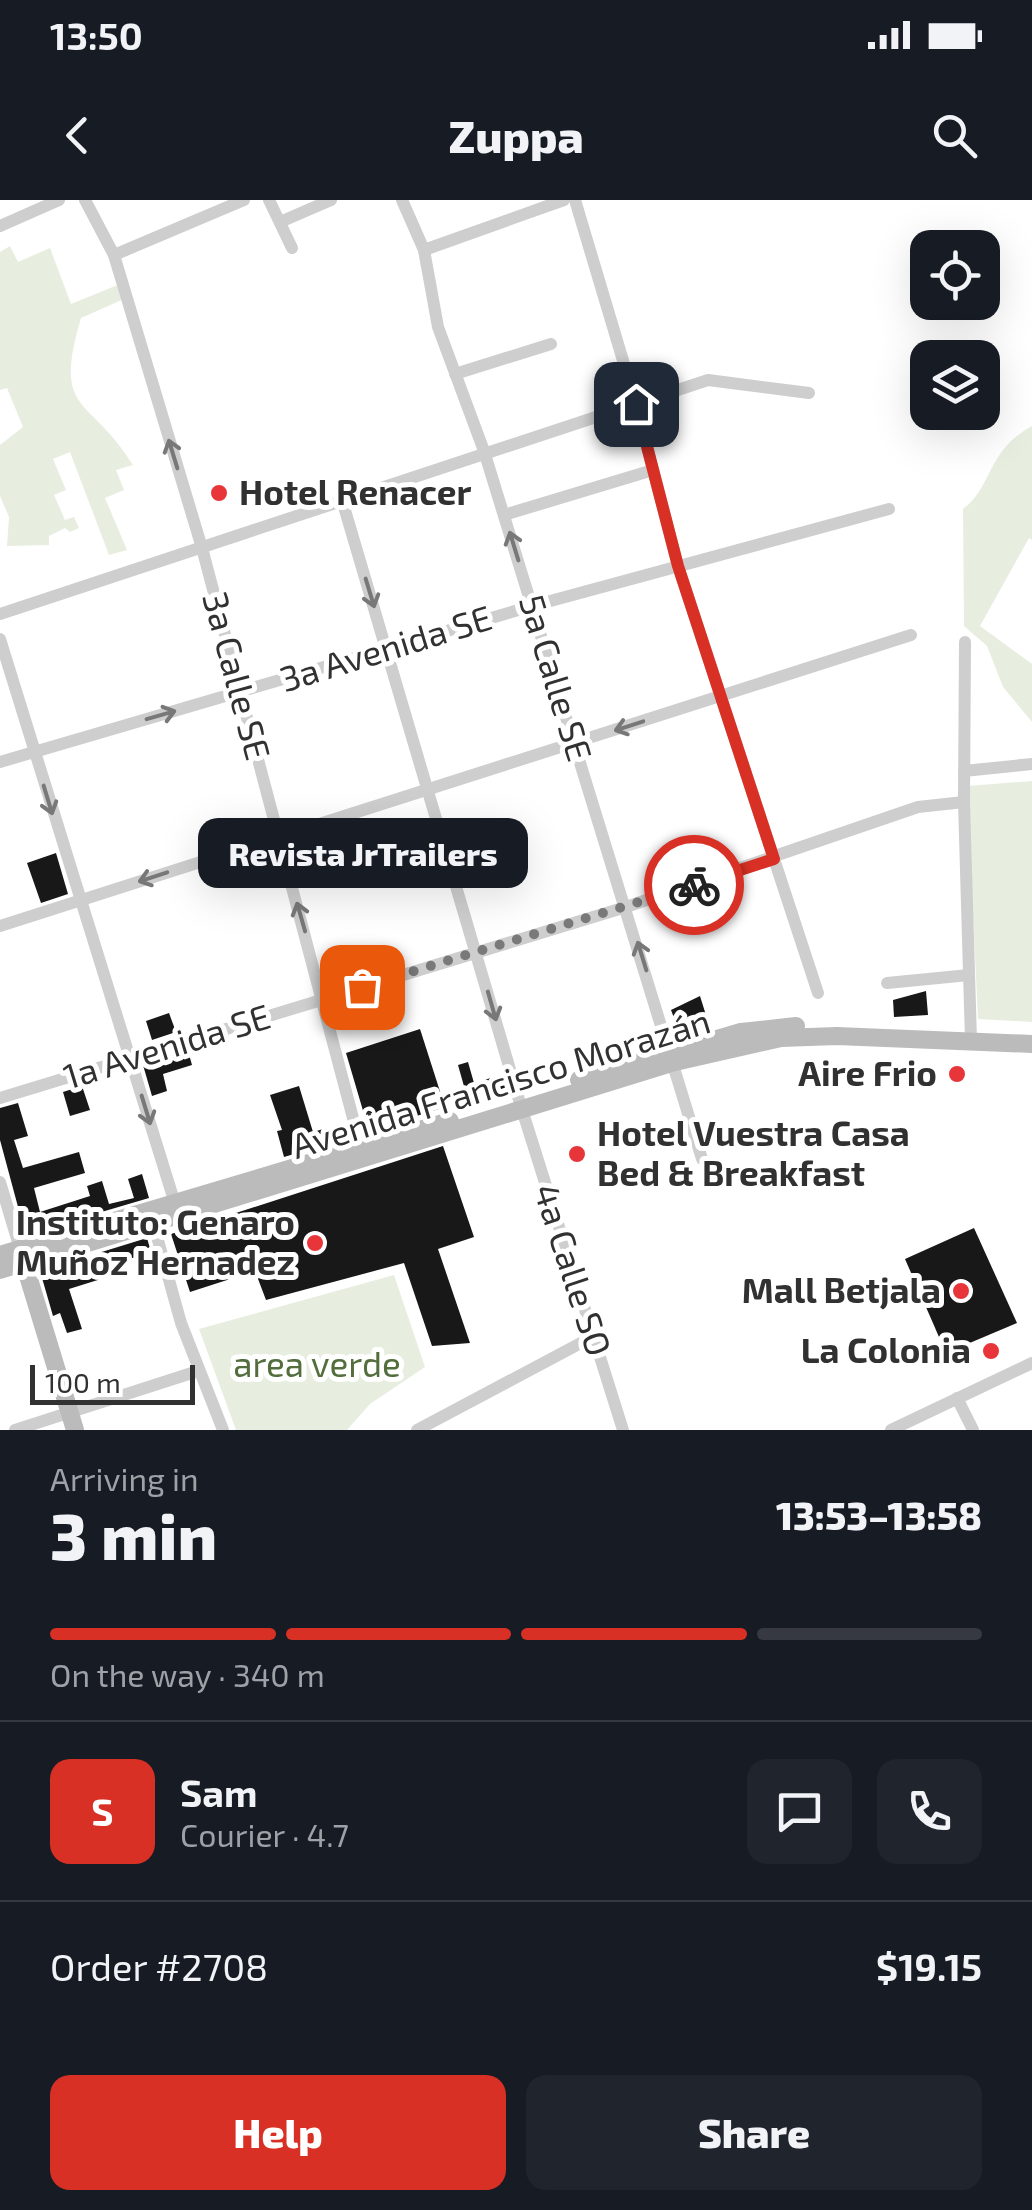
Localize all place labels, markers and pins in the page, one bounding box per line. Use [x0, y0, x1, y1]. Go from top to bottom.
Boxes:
pin [594, 362, 679, 447]
place label: Hotel Renacer [239, 470, 472, 512]
marker: Hotel Renacer [208, 482, 230, 504]
callout: Revista JrTrailers [197, 817, 527, 887]
pin [320, 945, 405, 1030]
place label: Aire Frio [798, 1051, 937, 1093]
marker: Aire Frio [946, 1063, 968, 1085]
place label: Hotel Vuestra Casa Bed & Breakfast [597, 1111, 910, 1193]
marker: Hotel Vuestra Casa Bed & Breakfast [566, 1143, 588, 1165]
place label: Instituto: Genaro Muñoz Hernadez [16, 1200, 295, 1282]
marker: Instituto: Genaro Muñoz Hernadez [304, 1232, 326, 1254]
place label: Mall Betjala [742, 1268, 941, 1310]
marker: Mall Betjala [950, 1280, 972, 1302]
place label: La Colonia [801, 1328, 971, 1370]
marker: La Colonia [980, 1340, 1002, 1362]

